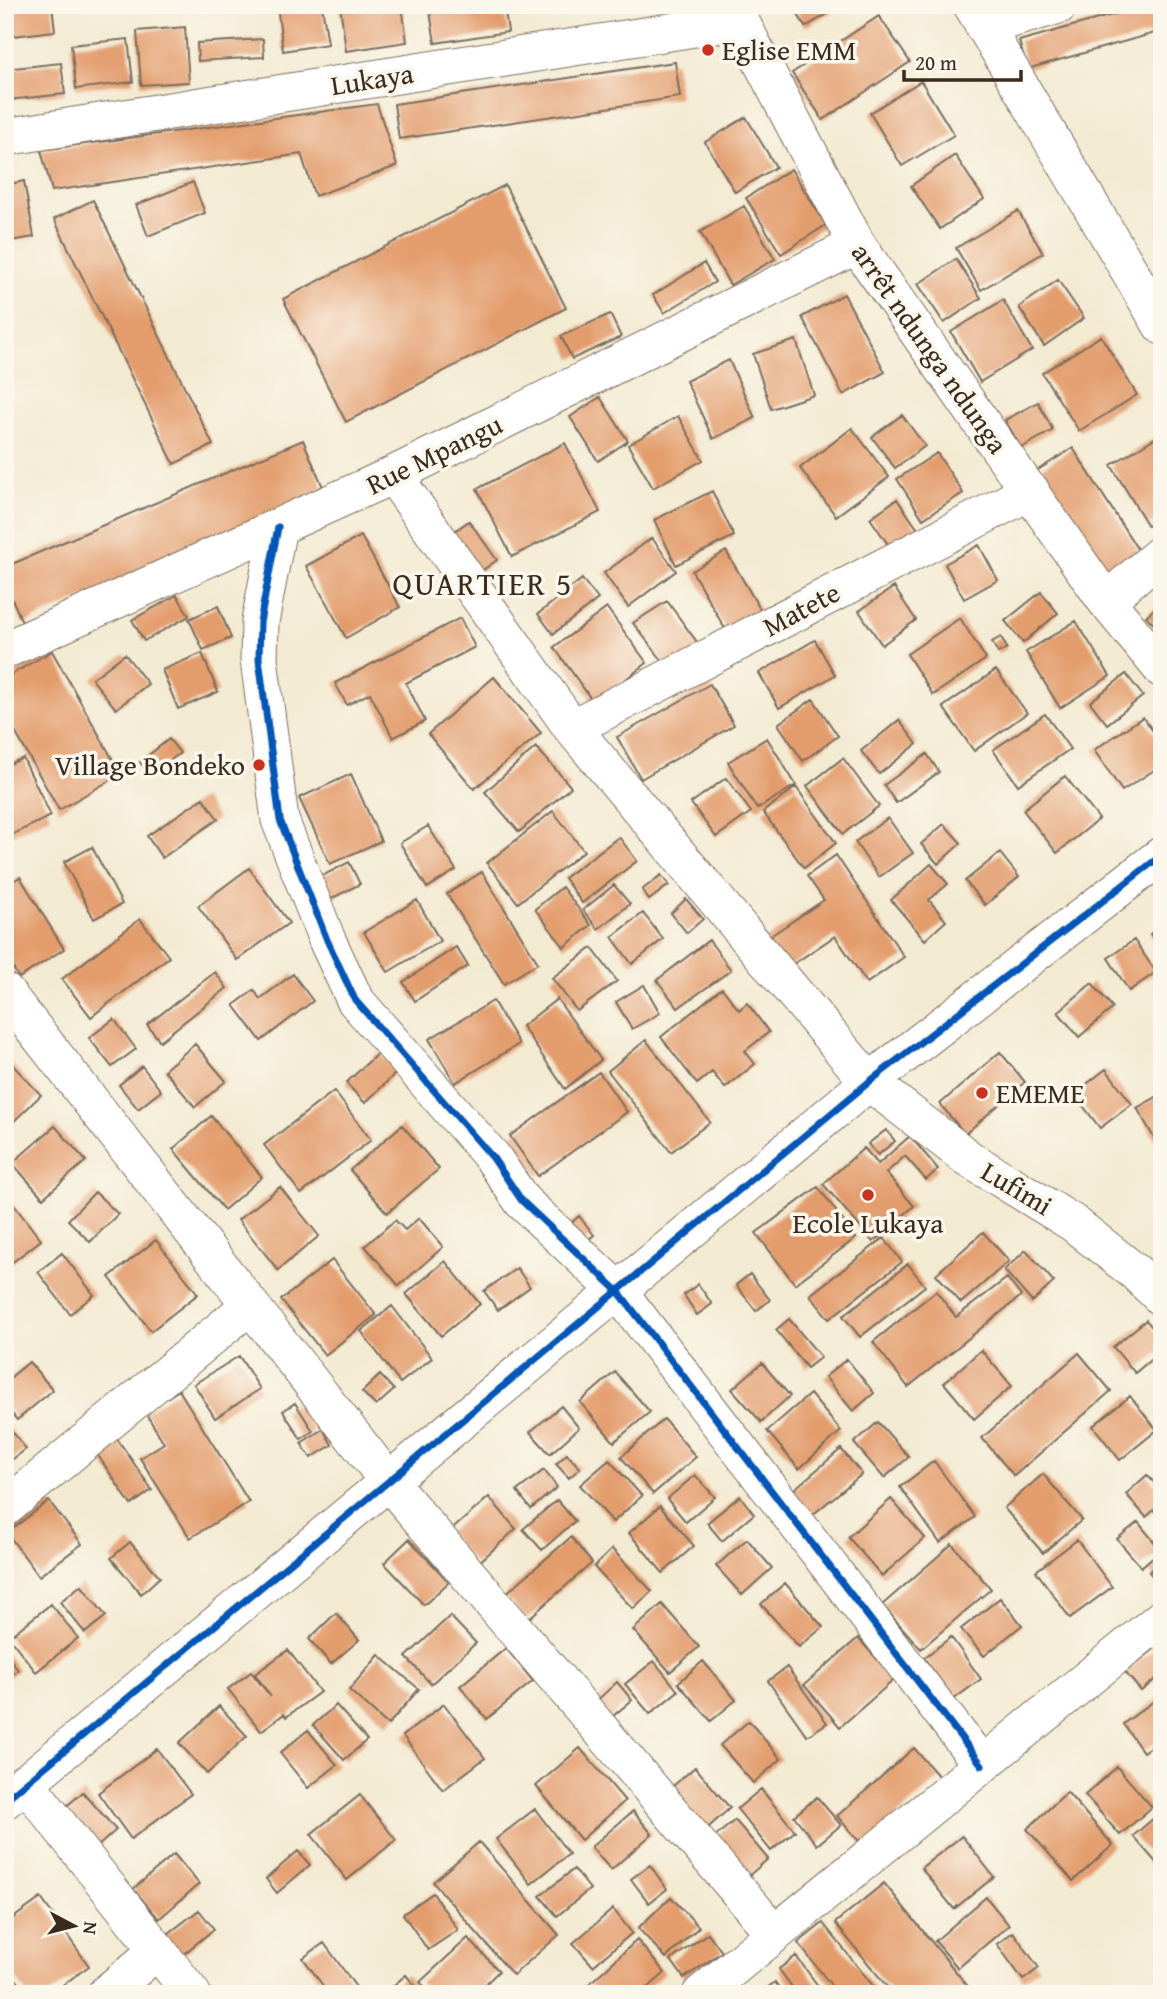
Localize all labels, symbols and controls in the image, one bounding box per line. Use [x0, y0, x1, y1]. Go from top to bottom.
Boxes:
place label: Eglise EMM [722, 29, 856, 70]
scale bar [904, 38, 1022, 82]
marker: Eglise EMM [700, 42, 716, 58]
text: 20 m [915, 47, 957, 78]
street label: Lukaya [328, 52, 417, 105]
street label: arrêt ndunga ndunga [842, 234, 1019, 462]
street label: Rue Mpangu [359, 403, 509, 504]
district label: QUARTIER 5 [393, 560, 573, 607]
street label: Matete [755, 571, 847, 646]
place label: Village Bondeko [55, 744, 245, 785]
marker: Village Bondeko [251, 757, 267, 773]
place label: EMEME [996, 1072, 1084, 1113]
marker: EMEME [974, 1085, 990, 1101]
street label: Lufimi [974, 1150, 1061, 1225]
marker: Ecole Lukaya [860, 1187, 876, 1203]
place label: Ecole Lukaya [792, 1202, 944, 1243]
north arrow [38, 1890, 108, 1960]
text: N [76, 1920, 106, 1936]

